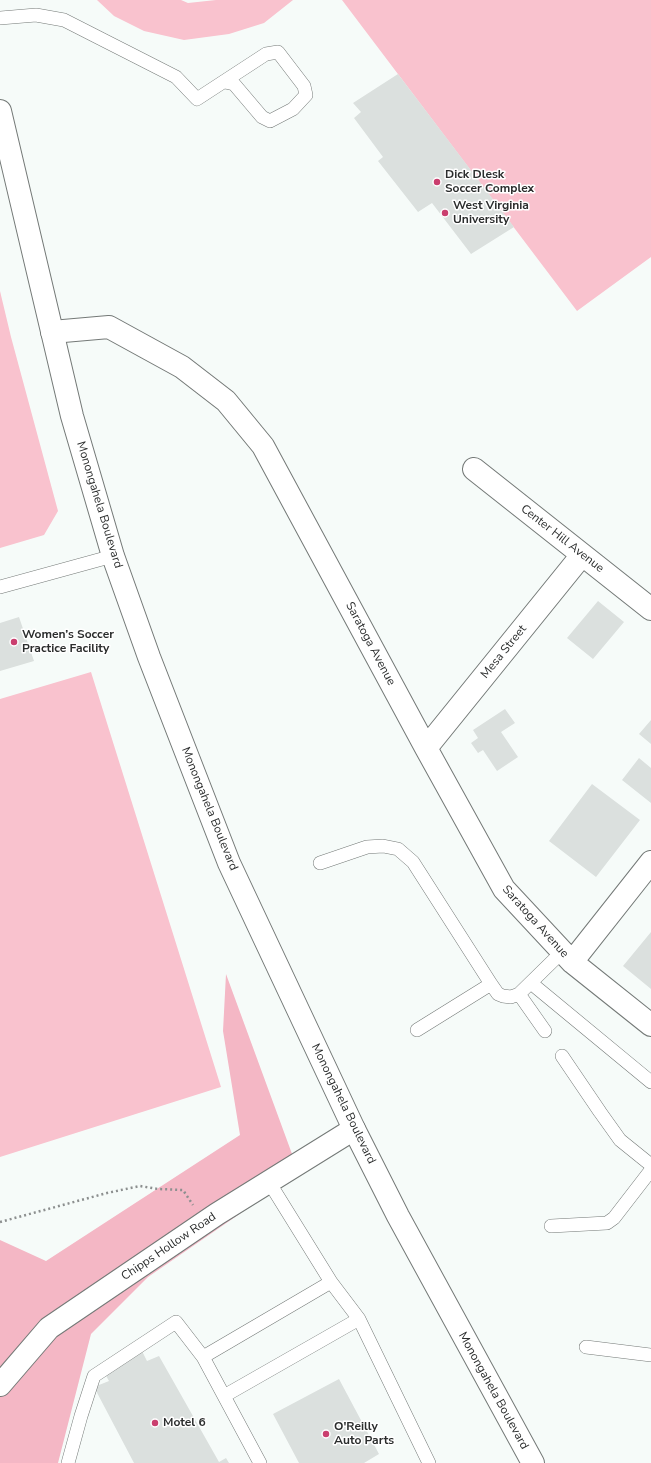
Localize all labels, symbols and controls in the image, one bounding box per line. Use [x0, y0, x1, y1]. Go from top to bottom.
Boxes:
place label: Dick Dlesk Soccer Complex [445, 168, 534, 196]
marker: Dick Dlesk Soccer Complex [432, 177, 442, 187]
place label: West Virginia University [453, 199, 529, 227]
marker: West Virginia University [440, 208, 450, 218]
street label: Monongahela Boulevard [73, 440, 125, 570]
street label: Center Hill Avenue [517, 502, 607, 576]
street label: Saratoga Avenue [342, 600, 398, 688]
street label: Mesa Street [478, 622, 530, 682]
place label: Women’s Soccer Practice Facility [22, 628, 114, 656]
marker: Women’s Soccer Practice Facility [9, 637, 19, 647]
street label: Monongahela Boulevard [178, 745, 240, 873]
street label: Saratoga Avenue [499, 883, 571, 961]
street label: Monongahela Boulevard [308, 1042, 378, 1166]
street label: Chipps Hollow Road [119, 1210, 219, 1284]
street label: Monongahela Boulevard [455, 1330, 531, 1452]
place label: Motel 6 [163, 1416, 206, 1430]
marker: Motel 6 [150, 1418, 160, 1428]
place label: O'Reilly Auto Parts [334, 1420, 394, 1448]
marker: O'Reilly Auto Parts [321, 1429, 331, 1439]

